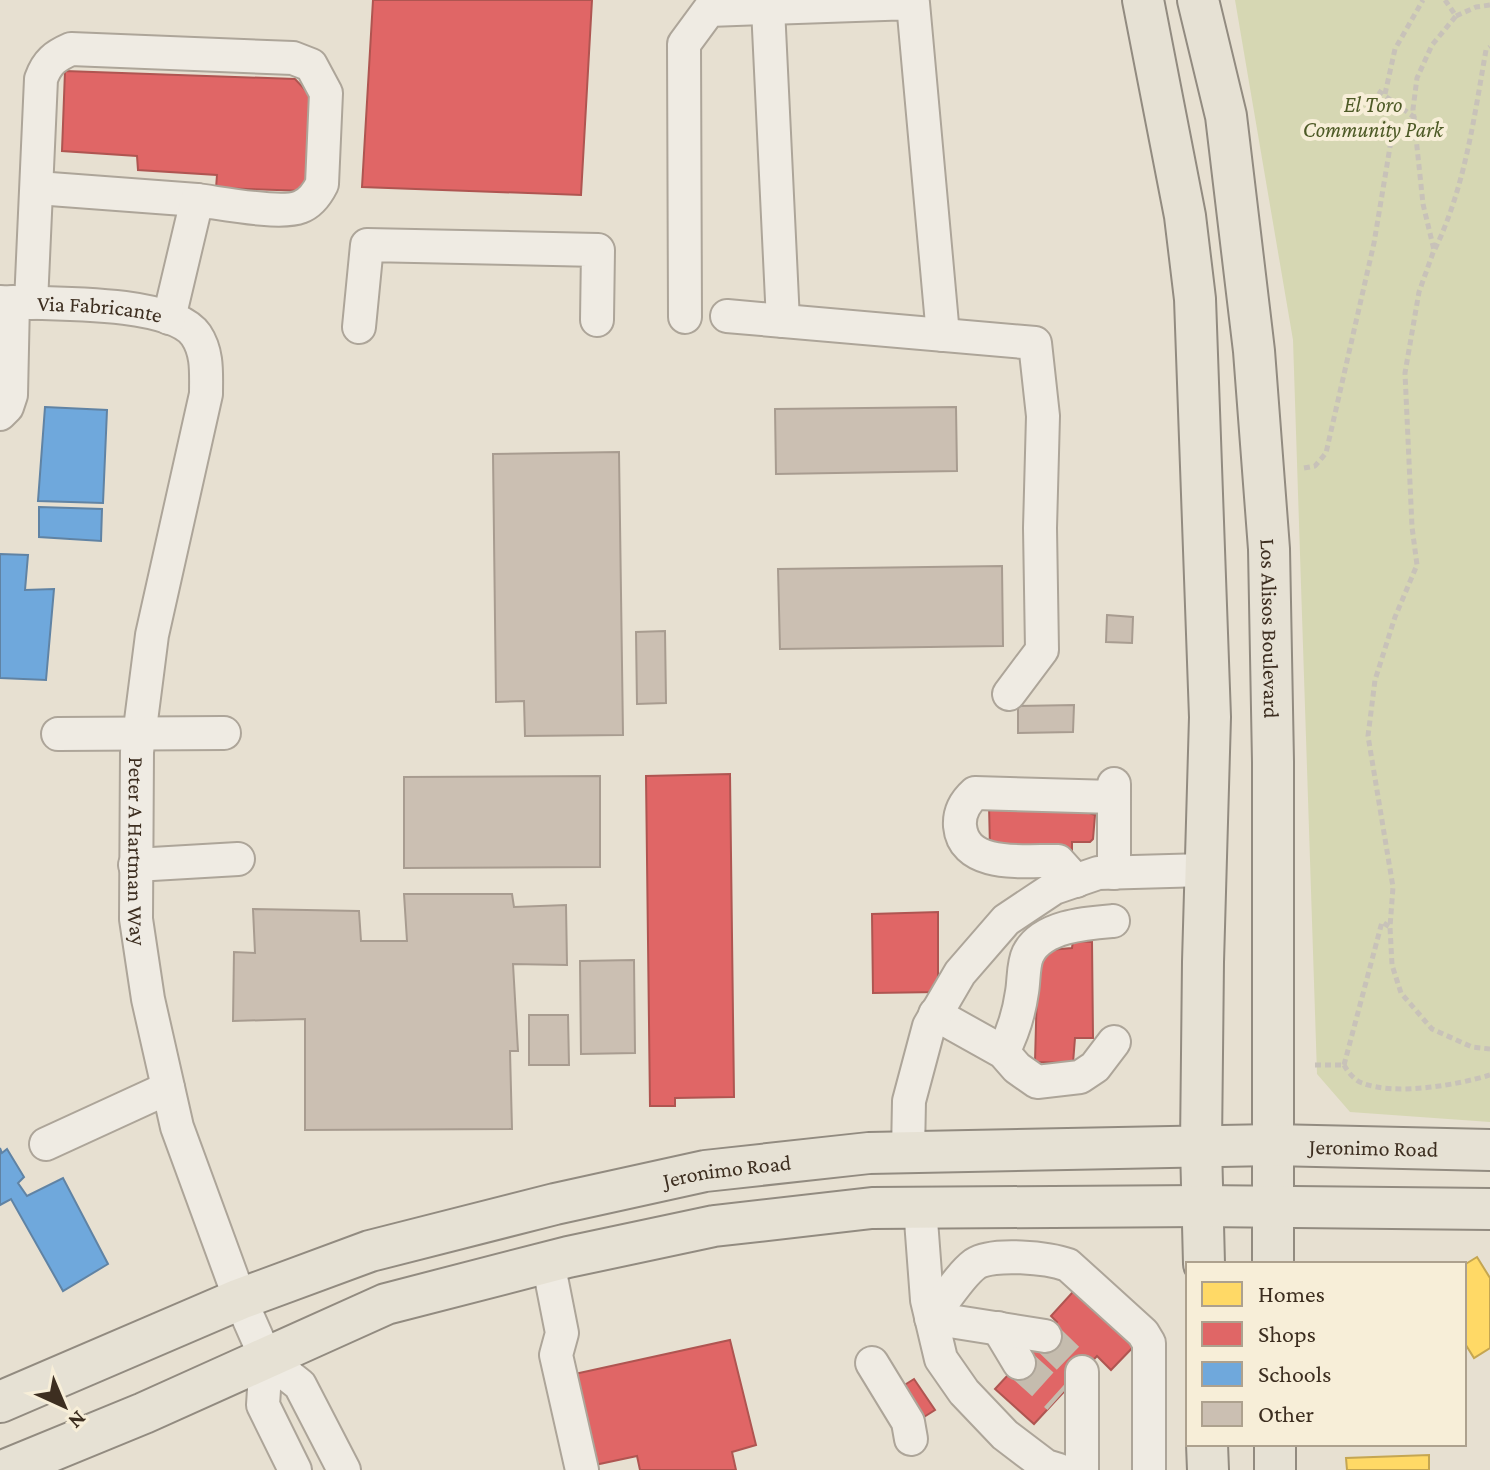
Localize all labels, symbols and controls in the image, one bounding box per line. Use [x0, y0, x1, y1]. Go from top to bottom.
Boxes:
park label: El Toro Community Park [1303, 92, 1445, 142]
street label: Via Fabricante [37, 290, 165, 327]
street label: Los Alisos Boulevard [1256, 537, 1285, 719]
street label: Peter A Hartman Way [123, 757, 152, 948]
street label: Jeronimo Road [1307, 1133, 1439, 1161]
street label: Jeronimo Road [658, 1149, 793, 1193]
legend [1186, 1262, 1466, 1446]
text: Homes [1258, 1280, 1325, 1307]
text: Shops [1258, 1320, 1316, 1347]
text: Schools [1258, 1360, 1332, 1387]
north arrow [24, 1366, 104, 1446]
text: Other [1258, 1400, 1314, 1427]
text: N [63, 1406, 92, 1434]

